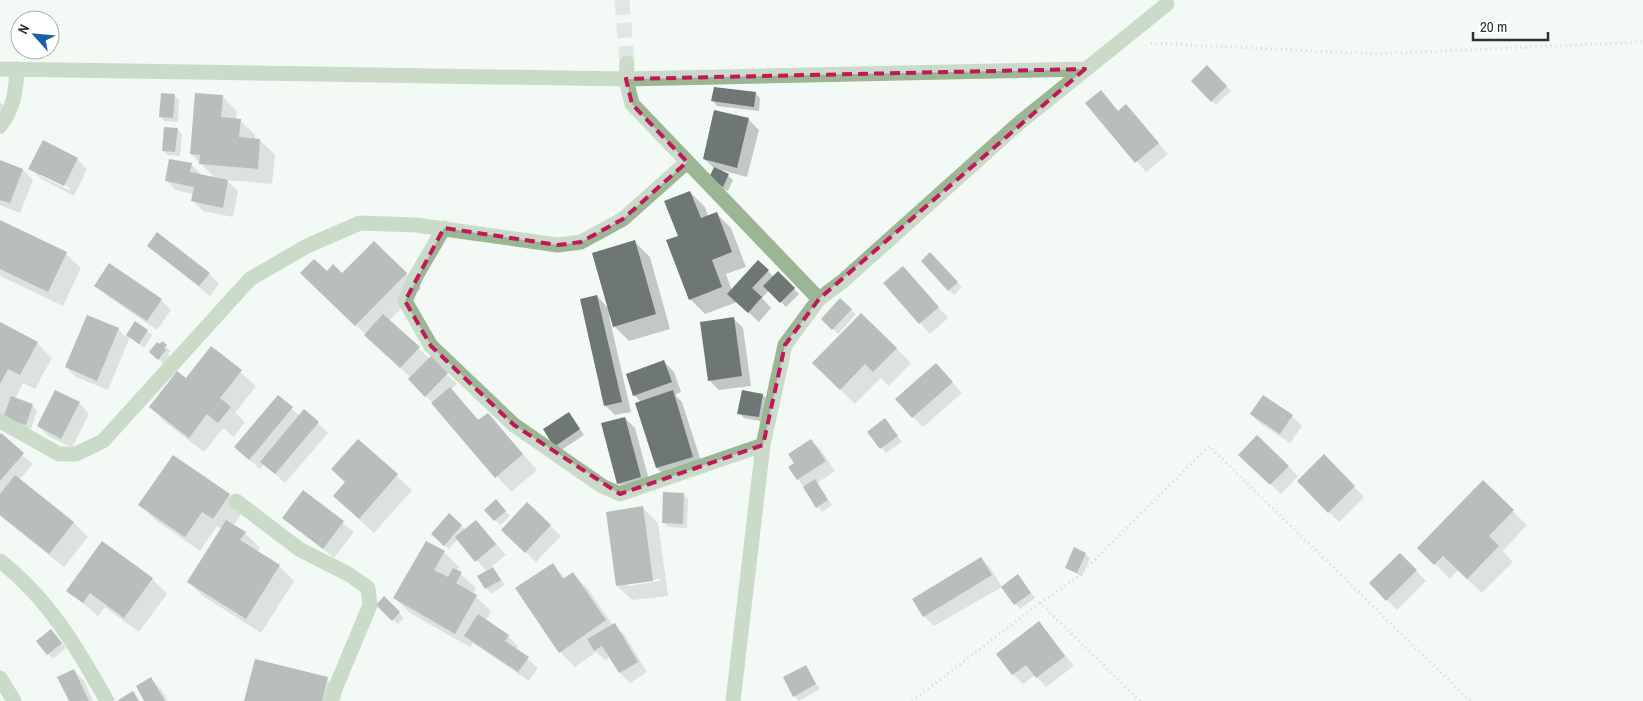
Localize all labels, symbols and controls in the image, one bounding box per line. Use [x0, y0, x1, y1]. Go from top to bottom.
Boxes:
north arrow [10, 10, 60, 60]
scale bar [1473, 10, 1548, 42]
text: 20 m [1480, 16, 1507, 37]
text: N [14, 21, 33, 37]

